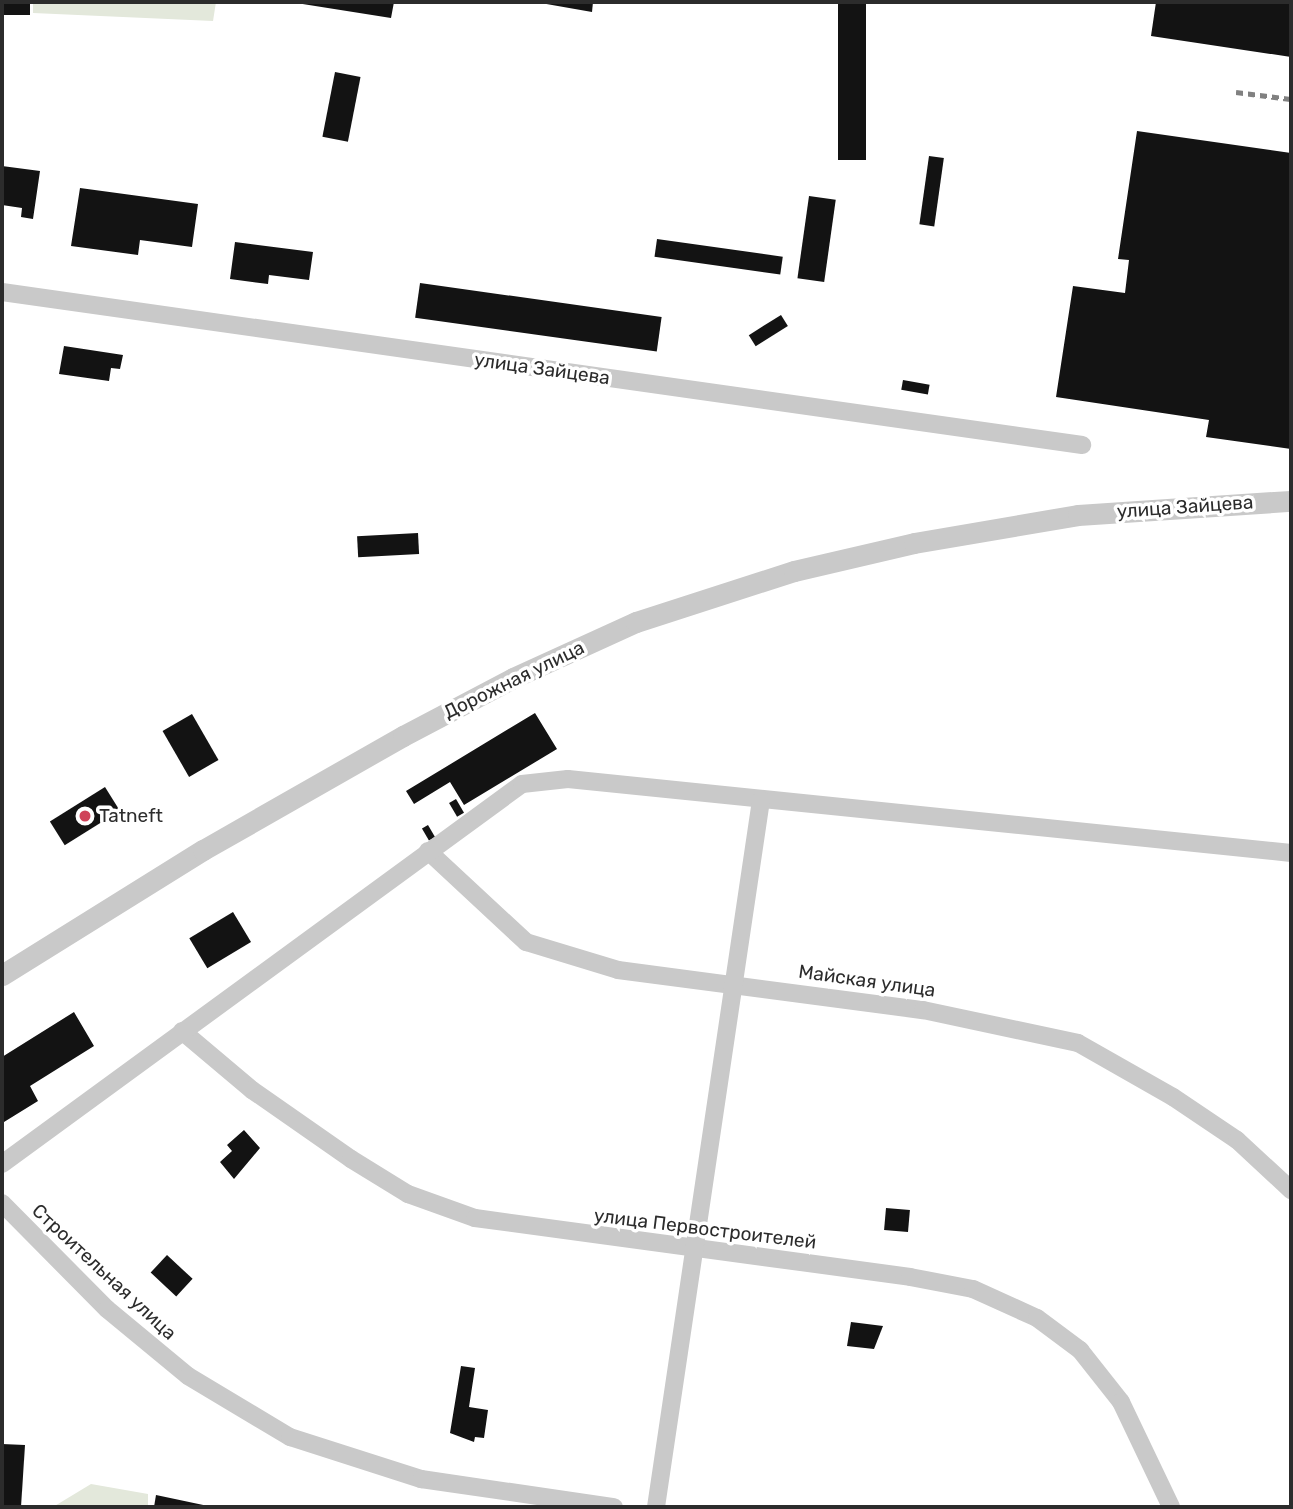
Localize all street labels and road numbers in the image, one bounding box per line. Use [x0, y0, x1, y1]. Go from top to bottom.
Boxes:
street label: улица Зайцева [473, 348, 611, 390]
street label: улица Зайцева [1116, 491, 1254, 523]
street label: Дорожная улица [440, 636, 588, 724]
street label: Майская улица [797, 960, 937, 1002]
street label: Строительная улица [27, 1199, 181, 1345]
street label: улица Первостроителей [592, 1204, 818, 1254]

